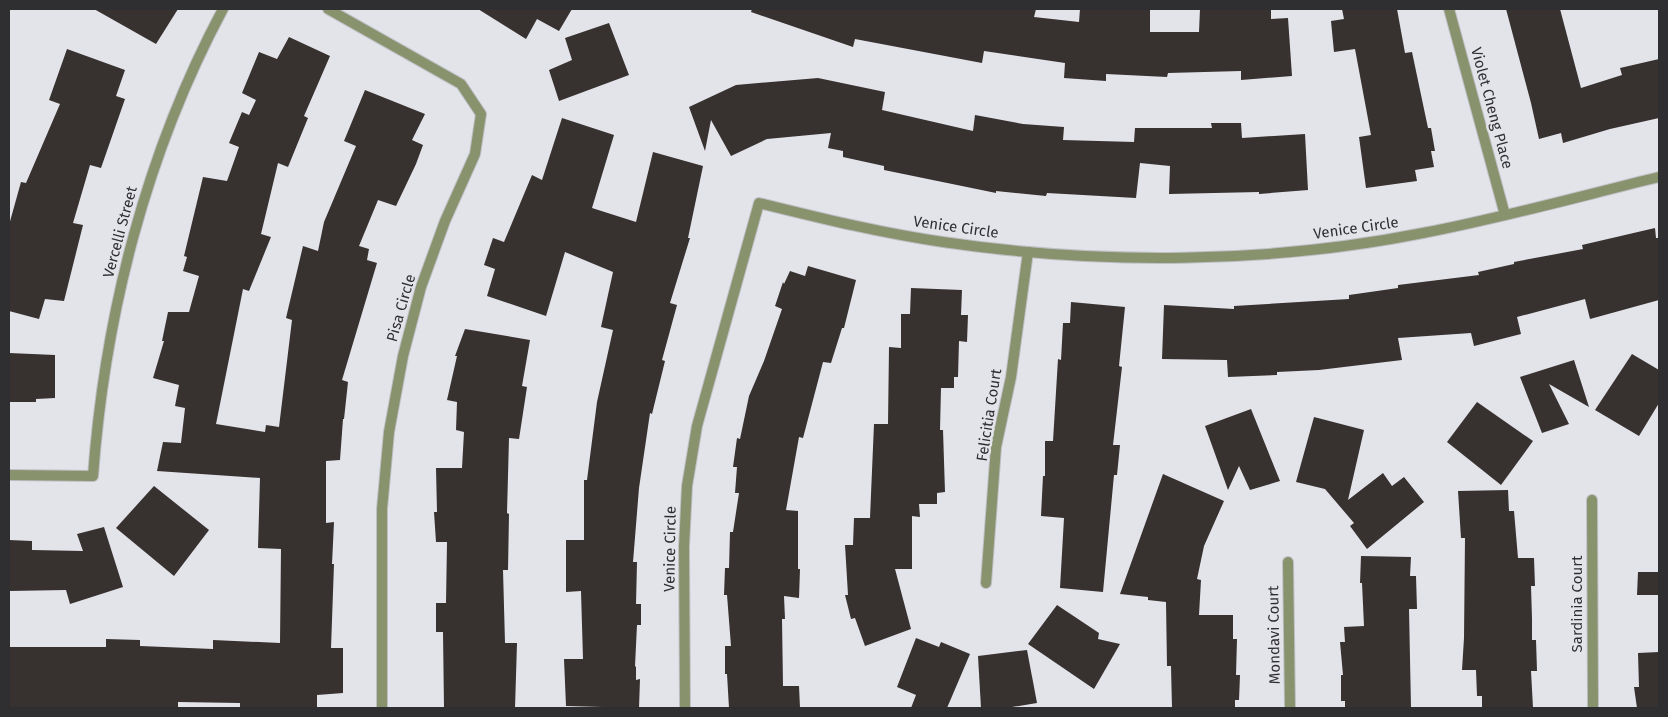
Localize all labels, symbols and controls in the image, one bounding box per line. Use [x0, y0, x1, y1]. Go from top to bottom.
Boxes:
street label: Violet Cheng Place [1467, 45, 1517, 171]
street label: Vercelli Street [99, 184, 141, 280]
street label: Venice Circle [912, 212, 1000, 242]
street label: Venice Circle [1312, 213, 1400, 243]
street label: Pisa Circle [383, 272, 419, 344]
street label: Felicitia Court [973, 367, 1005, 463]
street label: Venice Circle [660, 506, 680, 592]
street label: Sardinia Court [1568, 555, 1586, 652]
street label: Mondavi Court [1264, 585, 1284, 684]

